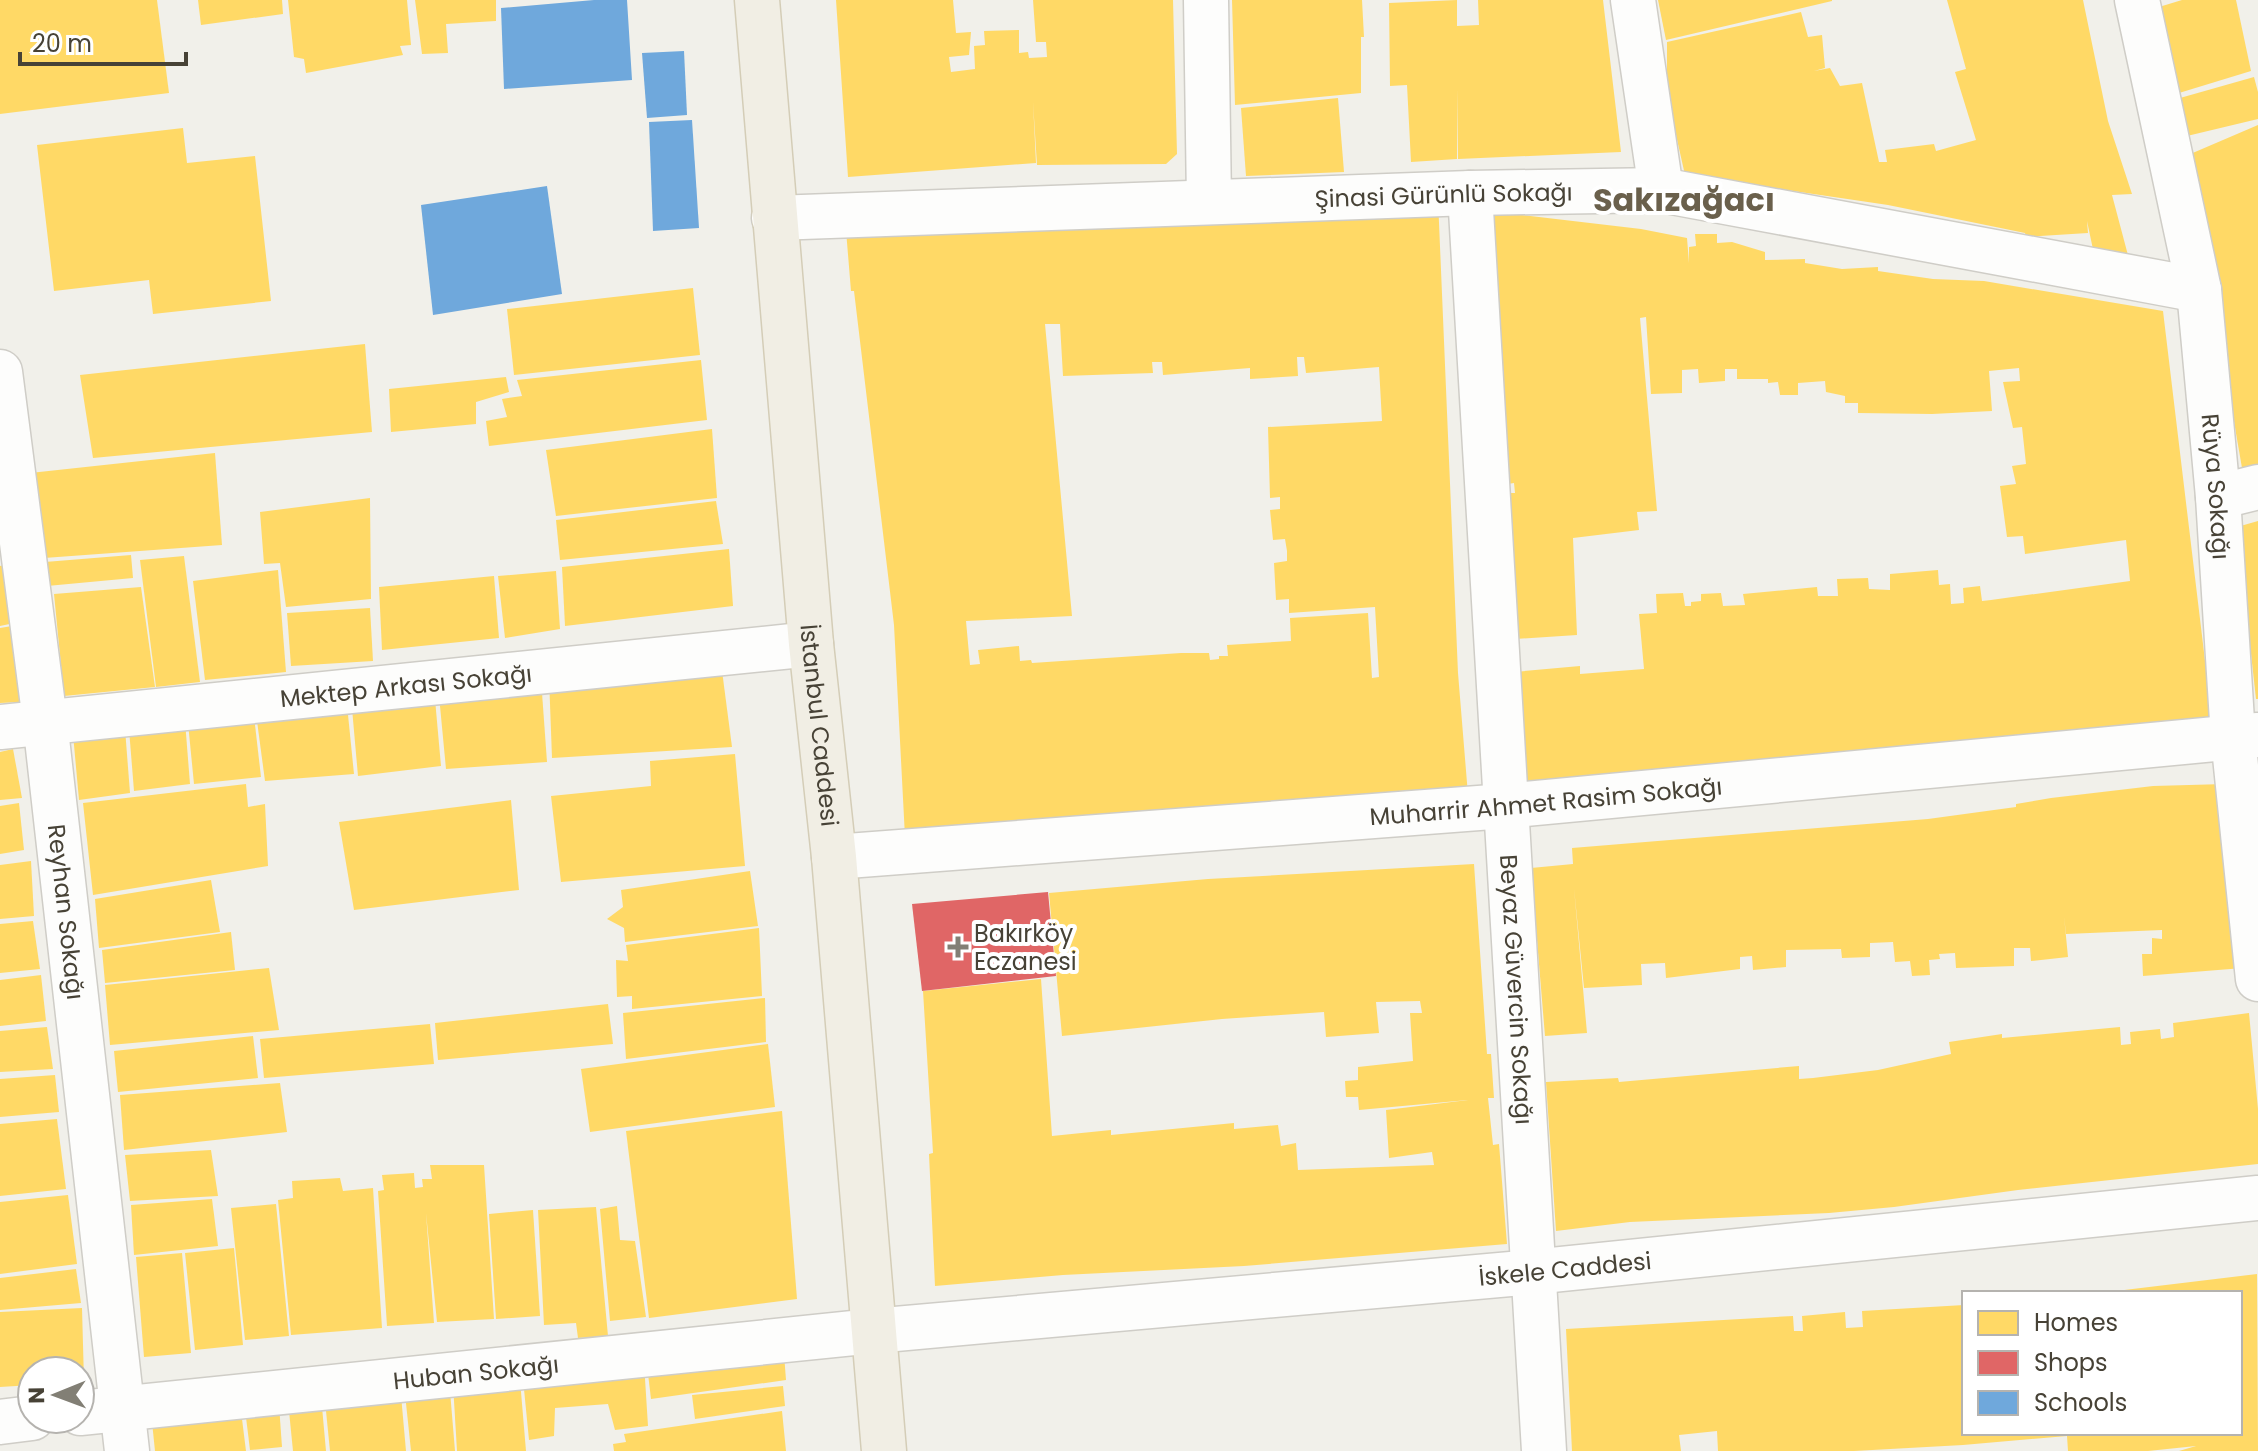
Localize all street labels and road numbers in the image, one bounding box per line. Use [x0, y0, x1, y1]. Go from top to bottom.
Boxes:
street label: Şinasi Gürünlü Sokağı [1314, 175, 1573, 215]
street label: Rüya Sokağı [2194, 412, 2238, 561]
street label: İstanbul Caddesi [793, 623, 847, 828]
street label: Mektep Arkası Sokağı [278, 656, 533, 715]
street label: Muharrir Ahmet Rasim Sokağı [1368, 769, 1724, 833]
street label: Reyhan Sokağı [40, 822, 93, 1002]
street label: Beyaz Güvercin Sokağı [1492, 854, 1541, 1126]
street label: İskele Caddesi [1477, 1243, 1653, 1293]
street label: Huban Sokağı [391, 1347, 560, 1397]

